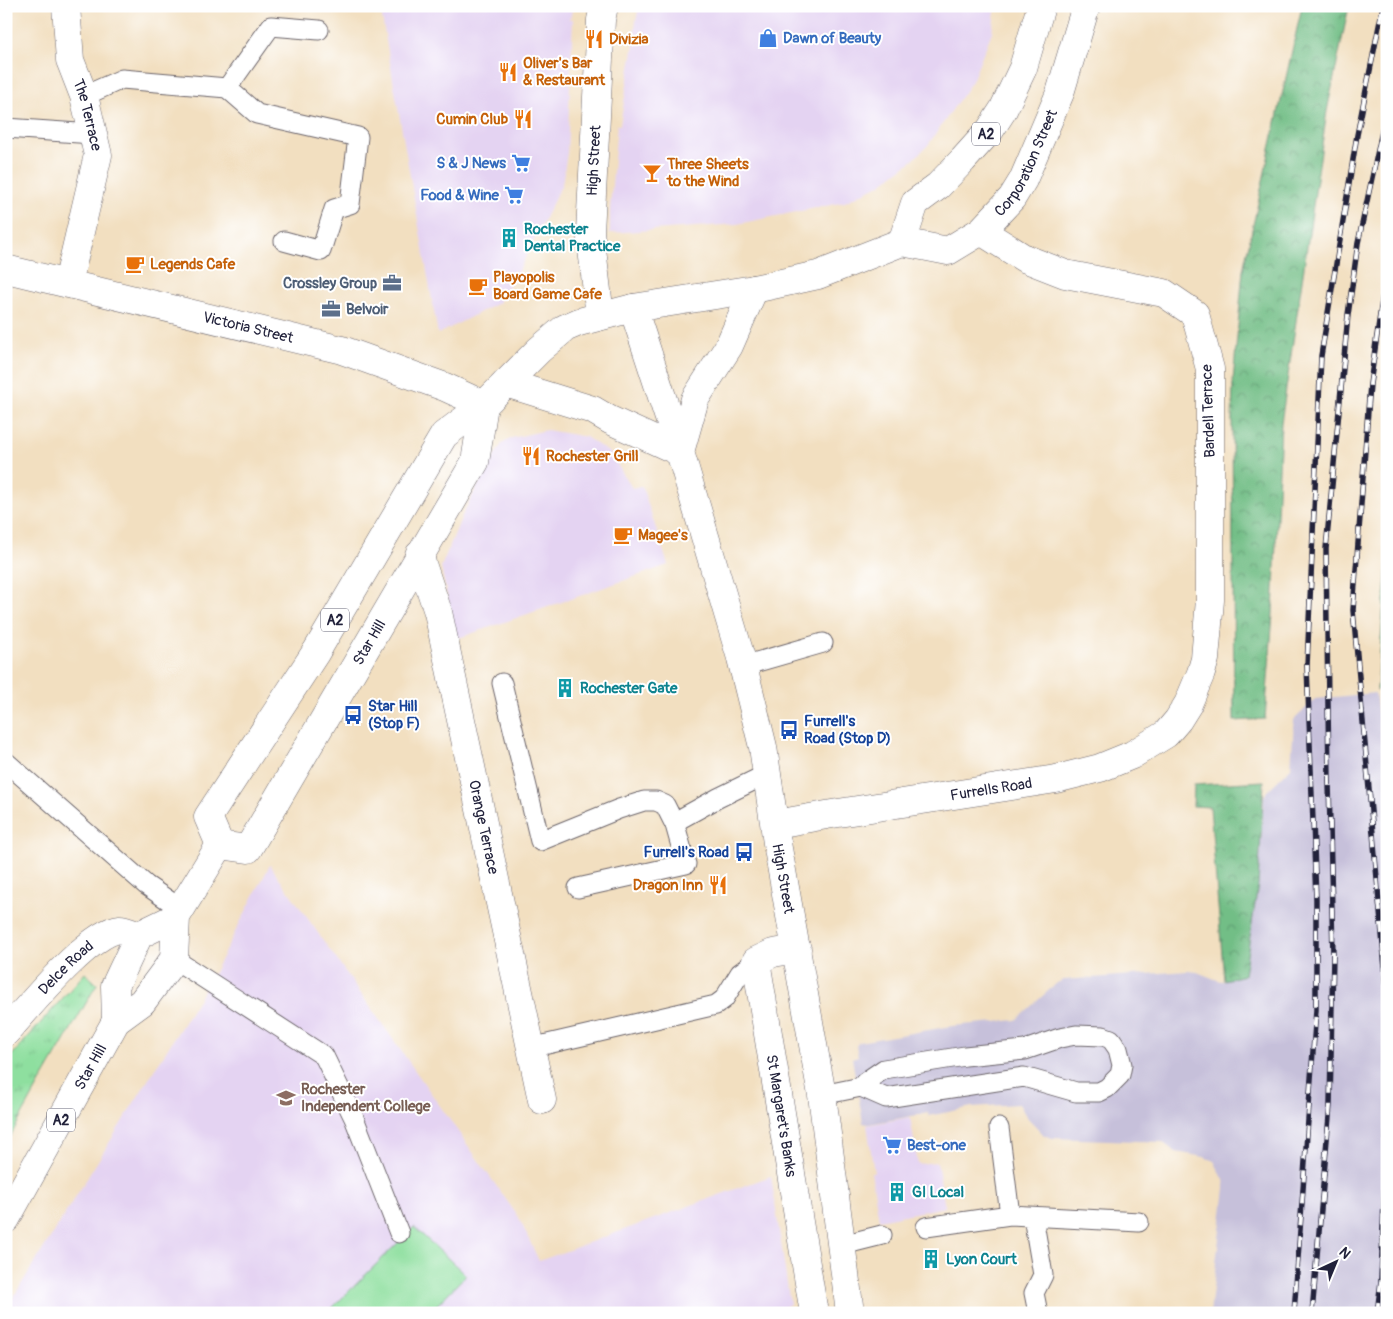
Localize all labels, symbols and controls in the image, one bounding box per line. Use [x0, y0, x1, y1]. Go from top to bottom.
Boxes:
shop icon: Dawn of Beauty [757, 27, 779, 49]
restaurant icon: Divizia [583, 28, 605, 50]
place label: Dawn of Beauty [783, 29, 882, 48]
place label: Divizia [609, 30, 648, 49]
place label: Oliver's Bar & Restaurant [523, 54, 606, 90]
restaurant icon: Oliver's Bar & Restaurant [497, 61, 519, 83]
street label: The Terrace [68, 76, 106, 153]
street label: Corporation Street [990, 106, 1062, 221]
restaurant icon: Cumin Club [512, 108, 534, 130]
place label: Cumin Club [436, 110, 508, 129]
road number: A2 [972, 122, 1000, 146]
street label: High Street [583, 124, 606, 197]
supermarket icon: S & J News [510, 152, 532, 174]
place label: S & J News [437, 154, 506, 173]
place label: Three Sheets to the Wind [666, 155, 749, 191]
bar icon: Three Sheets to the Wind [641, 162, 663, 184]
supermarket icon: Food & Wine [503, 184, 525, 206]
place label: Food & Wine [420, 186, 500, 205]
place label: Rochester Dental Practice [524, 220, 621, 256]
building icon: Rochester Dental Practice [498, 227, 520, 249]
cafe icon: Legends Cafe [124, 253, 146, 275]
place label: Legends Cafe [150, 255, 236, 274]
place label: Playopolis Board Game Cafe [493, 268, 602, 304]
office icon: Crossley Group [381, 272, 403, 294]
place label: Crossley Group [283, 274, 377, 293]
cafe icon: Playopolis Board Game Cafe [467, 275, 489, 297]
office icon: Belvoir [320, 298, 342, 320]
place label: Belvoir [346, 300, 389, 319]
street label: Victoria Street [201, 308, 296, 348]
street label: Bardell Terrace [1197, 363, 1220, 458]
restaurant icon: Rochester Grill [520, 445, 542, 467]
place label: Rochester Grill [546, 447, 639, 466]
cafe icon: Magee's [612, 524, 634, 546]
place label: Magee's [638, 526, 688, 545]
road number: A2 [321, 608, 349, 632]
street label: Star Hill [349, 616, 390, 669]
building icon: Rochester Gate [554, 677, 576, 699]
place label: Rochester Gate [580, 679, 678, 698]
place label: Star Hill (Stop F) [368, 697, 420, 733]
bus stop icon: Star Hill (Stop F) [342, 704, 364, 726]
place label: Furrell's Road (Stop D) [804, 712, 891, 748]
bus stop icon: Furrell's Road (Stop D) [778, 719, 800, 741]
street label: Furrells Road [949, 774, 1034, 805]
street label: Orange Terrace [464, 778, 503, 877]
bus stop icon: Furrell's Road [733, 841, 755, 863]
street label: High Street [767, 842, 799, 916]
place label: Furrell's Road [643, 843, 729, 862]
restaurant icon: Dragon Inn [707, 874, 729, 896]
place label: Dragon Inn [633, 876, 704, 895]
street label: Delce Road [35, 937, 98, 999]
street label: Star Hill [71, 1041, 111, 1093]
street label: St Margaret's Banks [762, 1053, 800, 1179]
place label: Rochester Independent College [301, 1080, 431, 1116]
school or university icon: Rochester Independent College [275, 1087, 297, 1109]
road number: A2 [47, 1108, 75, 1132]
supermarket icon: Best-one [881, 1134, 903, 1156]
place label: Best-one [907, 1136, 966, 1155]
building icon: GI Local [886, 1181, 908, 1203]
place label: GI Local [912, 1183, 964, 1202]
north arrow [1310, 1236, 1360, 1286]
text: N [1335, 1244, 1354, 1262]
building icon: Lyon Court [920, 1248, 942, 1270]
place label: Lyon Court [946, 1250, 1018, 1269]

